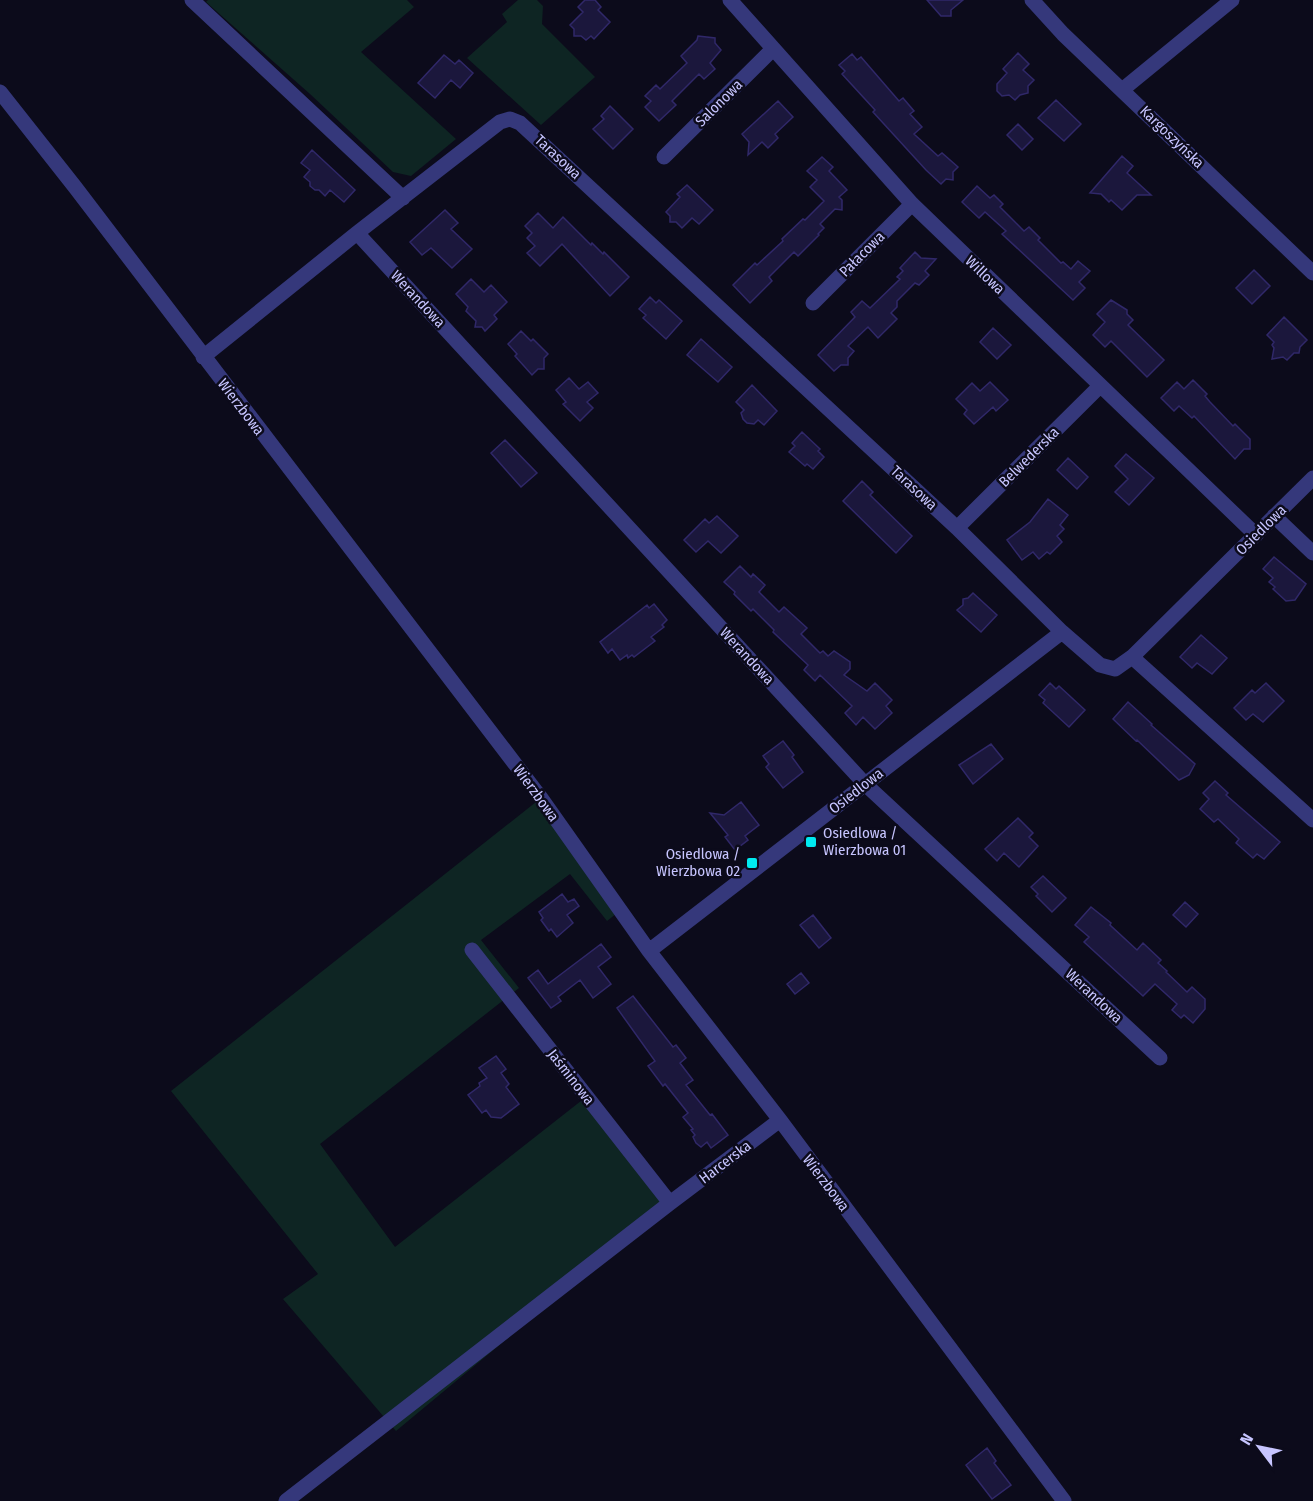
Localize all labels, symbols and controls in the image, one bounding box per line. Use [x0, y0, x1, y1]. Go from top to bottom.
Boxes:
street label: Salonowa [692, 76, 746, 130]
street label: Kargoszyńska [1136, 102, 1208, 172]
street label: Tarasowa [531, 131, 585, 183]
street label: Pałacowa [836, 228, 888, 280]
street label: Willowa [962, 252, 1008, 298]
street label: Werandowa [387, 267, 449, 331]
street label: Wierzbowa [214, 375, 268, 439]
street label: Belwederska [995, 423, 1063, 491]
street label: Tarasowa [887, 462, 941, 514]
street label: Osiedlowa [1232, 501, 1290, 559]
street label: Werandowa [716, 624, 778, 688]
street label: Wierzbowa [509, 761, 563, 825]
street label: Osiedlowa [825, 764, 887, 818]
place label: Osiedlowa / Wierzbowa 01 [823, 824, 906, 859]
marker: Osiedlowa / Wierzbowa 01 [804, 835, 818, 849]
place label: Osiedlowa / Wierzbowa 02 [656, 845, 740, 880]
marker: Osiedlowa / Wierzbowa 02 [745, 856, 759, 870]
street label: Werandowa [1062, 965, 1126, 1027]
street label: Jaśminowa [544, 1046, 598, 1108]
street label: Harcerska [695, 1137, 755, 1187]
street label: Wierzbowa [799, 1151, 853, 1215]
north arrow [1229, 1417, 1289, 1477]
text: N [1236, 1430, 1257, 1448]

